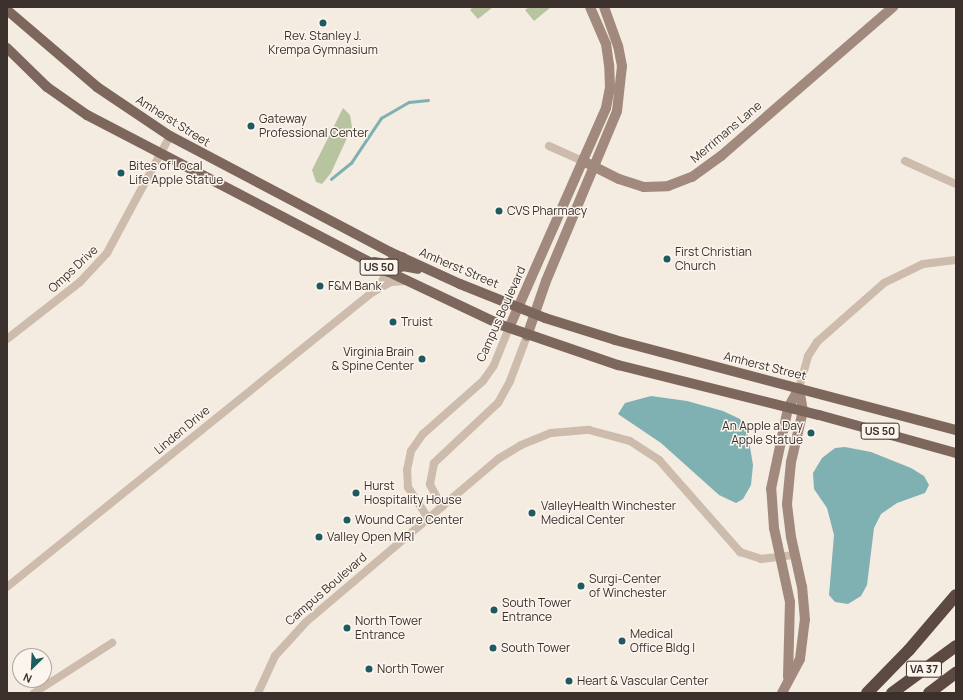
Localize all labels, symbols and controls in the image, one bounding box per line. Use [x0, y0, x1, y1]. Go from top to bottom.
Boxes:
marker: Rev. Stanley J. Krempa Gymnasium [318, 18, 328, 28]
place label: Rev. Stanley J. Krempa Gymnasium [268, 29, 378, 57]
street label: Amherst Street [133, 92, 213, 150]
street label: Merrimans Lane [688, 98, 764, 166]
place label: Gateway Professional Center [259, 112, 369, 140]
marker: Gateway Professional Center [246, 121, 256, 131]
place label: Bites of Local Life Apple Statue [129, 159, 223, 187]
marker: Bites of Local Life Apple Statue [116, 168, 126, 178]
place label: CVS Pharmacy [507, 204, 587, 218]
marker: CVS Pharmacy [494, 206, 504, 216]
street label: Omps Drive [45, 242, 101, 296]
street label: Amherst Street [417, 245, 501, 291]
place label: First Christian Church [675, 245, 752, 273]
marker: First Christian Church [662, 254, 672, 264]
road number: US 50 [359, 258, 399, 276]
street label: Campus Boulevard [473, 264, 529, 364]
place label: F&M Bank [328, 279, 381, 293]
marker: F&M Bank [315, 281, 325, 291]
place label: Truist [401, 315, 433, 329]
marker: Truist [388, 317, 398, 327]
place label: Virginia Brain & Spine Center [332, 345, 414, 373]
street label: Amherst Street [722, 349, 808, 383]
marker: Virginia Brain & Spine Center [417, 354, 427, 364]
street label: Linden Drive [152, 403, 212, 457]
place label: An Apple a Day Apple Statue [722, 419, 803, 447]
road number: US 50 [860, 422, 900, 440]
marker: An Apple a Day Apple Statue [806, 428, 816, 438]
place label: Hurst Hospitality House [364, 479, 462, 507]
marker: Hurst Hospitality House [351, 488, 361, 498]
place label: ValleyHealth Winchester Medical Center [541, 499, 676, 527]
marker: ValleyHealth Winchester Medical Center [526, 507, 538, 519]
place label: Wound Care Center [355, 513, 464, 527]
marker: Wound Care Center [342, 515, 352, 525]
place label: Valley Open MRI [327, 530, 414, 544]
marker: Valley Open MRI [314, 532, 324, 542]
street label: Campus Boulevard [282, 550, 370, 628]
place label: Surgi-Center of Winchester [589, 572, 667, 600]
marker: Surgi-Center of Winchester [576, 581, 586, 591]
place label: South Tower Entrance [502, 596, 571, 624]
marker: South Tower Entrance [489, 605, 499, 615]
place label: North Tower Entrance [355, 614, 422, 642]
marker: North Tower Entrance [342, 623, 352, 633]
place label: Medical Office Bldg I [630, 627, 695, 655]
marker: Medical Office Bldg I [617, 636, 627, 646]
place label: South Tower [501, 641, 570, 655]
marker: South Tower [488, 643, 498, 653]
north arrow [12, 648, 52, 688]
road number: VA 37 [905, 660, 943, 678]
place label: North Tower [377, 662, 444, 676]
marker: North Tower [364, 664, 374, 674]
text: N [21, 670, 34, 687]
place label: Heart & Vascular Center [577, 674, 709, 688]
marker: Heart & Vascular Center [564, 676, 574, 686]

